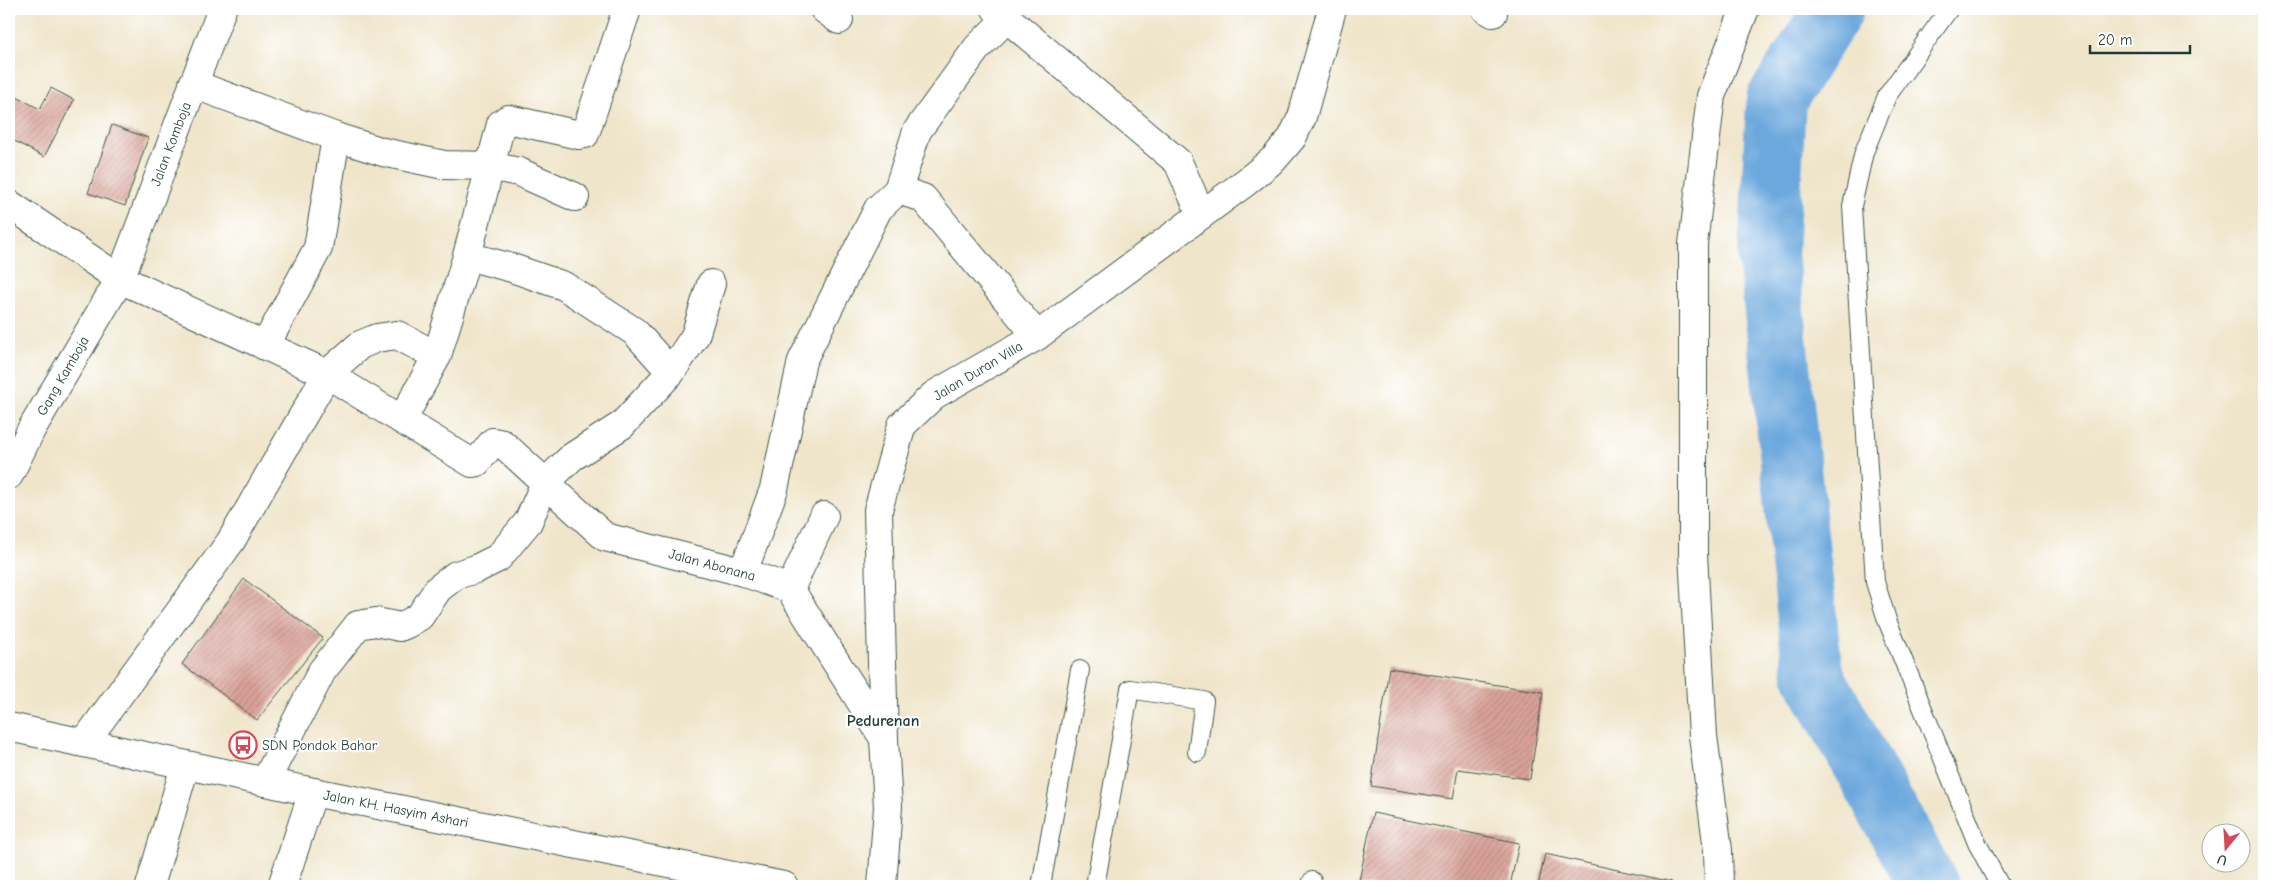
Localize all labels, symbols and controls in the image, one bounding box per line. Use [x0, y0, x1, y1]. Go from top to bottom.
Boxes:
scale bar [2090, 22, 2190, 54]
text: 20 m [2098, 31, 2132, 49]
street label: Jalan Komboja [147, 100, 195, 188]
street label: Gang Kamboja [33, 333, 93, 419]
street label: Jalan Duran Villa [930, 338, 1026, 404]
street label: Jalan Abonana [667, 545, 757, 585]
district label: Pedurenan [847, 712, 919, 730]
bus stop icon: SDN Pondok Bahar [228, 730, 258, 760]
place label: SDN Pondok Bahar [262, 737, 378, 754]
street label: Jalan KH. Hasyim Ashari [322, 787, 470, 831]
north arrow [2200, 822, 2250, 872]
text: U [2215, 850, 2229, 869]

